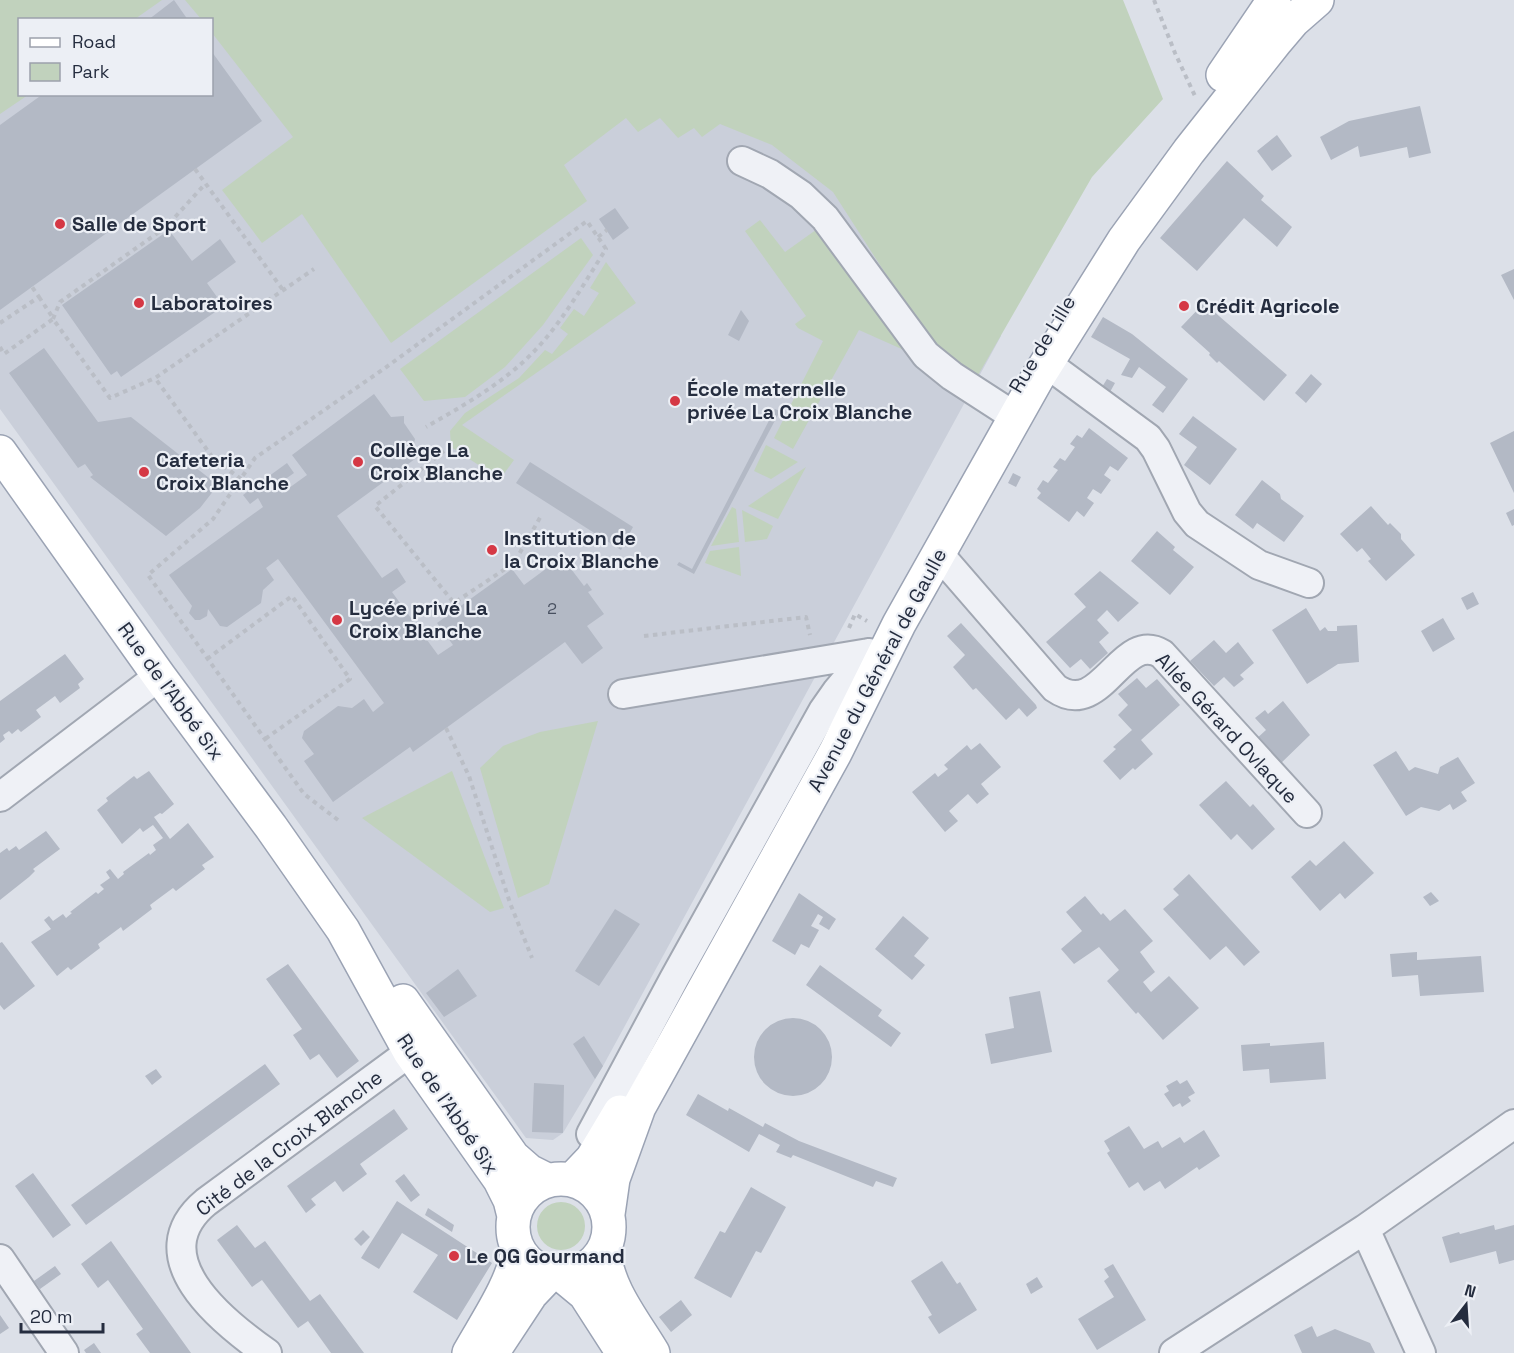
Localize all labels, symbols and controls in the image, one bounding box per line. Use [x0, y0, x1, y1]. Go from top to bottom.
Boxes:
legend [18, 18, 213, 96]
text: Road [72, 30, 116, 53]
text: Park [72, 60, 110, 83]
place label: Salle de Sport [72, 211, 206, 237]
marker: Salle de Sport [53, 217, 67, 231]
place label: Laboratoires [151, 290, 273, 316]
street label: Rue de Lille [1003, 291, 1081, 397]
place label: Crédit Agricole [1196, 293, 1340, 319]
marker: Laboratoires [132, 296, 146, 310]
marker: Crédit Agricole [1177, 299, 1191, 313]
place label: École maternelle privée La Croix Blanche [687, 376, 912, 425]
marker: École maternelle privée La Croix Blanche [668, 394, 682, 408]
place label: Collège La Croix Blanche [370, 437, 503, 486]
place label: Cafeteria Croix Blanche [156, 447, 289, 496]
marker: Collège La Croix Blanche [351, 455, 365, 469]
marker: Cafeteria Croix Blanche [137, 465, 151, 479]
place label: Institution de la Croix Blanche [504, 525, 659, 574]
marker: Institution de la Croix Blanche [485, 543, 499, 557]
street label: Avenue du Général de Gaulle [802, 544, 952, 796]
place label: Lycée privé La Croix Blanche [349, 595, 488, 644]
house number: 2 [547, 598, 557, 619]
marker: Lycée privé La Croix Blanche [330, 613, 344, 627]
street label: Rue de l'Abbé Six [112, 617, 230, 765]
street label: Allée Gérard Ovlaque [1150, 647, 1304, 809]
street label: Rue de l'Abbé Six [391, 1029, 505, 1179]
street label: Cité de la Croix Blanche [190, 1064, 388, 1222]
place label: Le QG Gourmand [466, 1243, 625, 1269]
marker: Le QG Gourmand [447, 1249, 461, 1263]
north arrow [1436, 1275, 1496, 1335]
text: N [1462, 1280, 1478, 1303]
scale bar [21, 1296, 104, 1334]
text: 20 m [30, 1305, 73, 1328]

